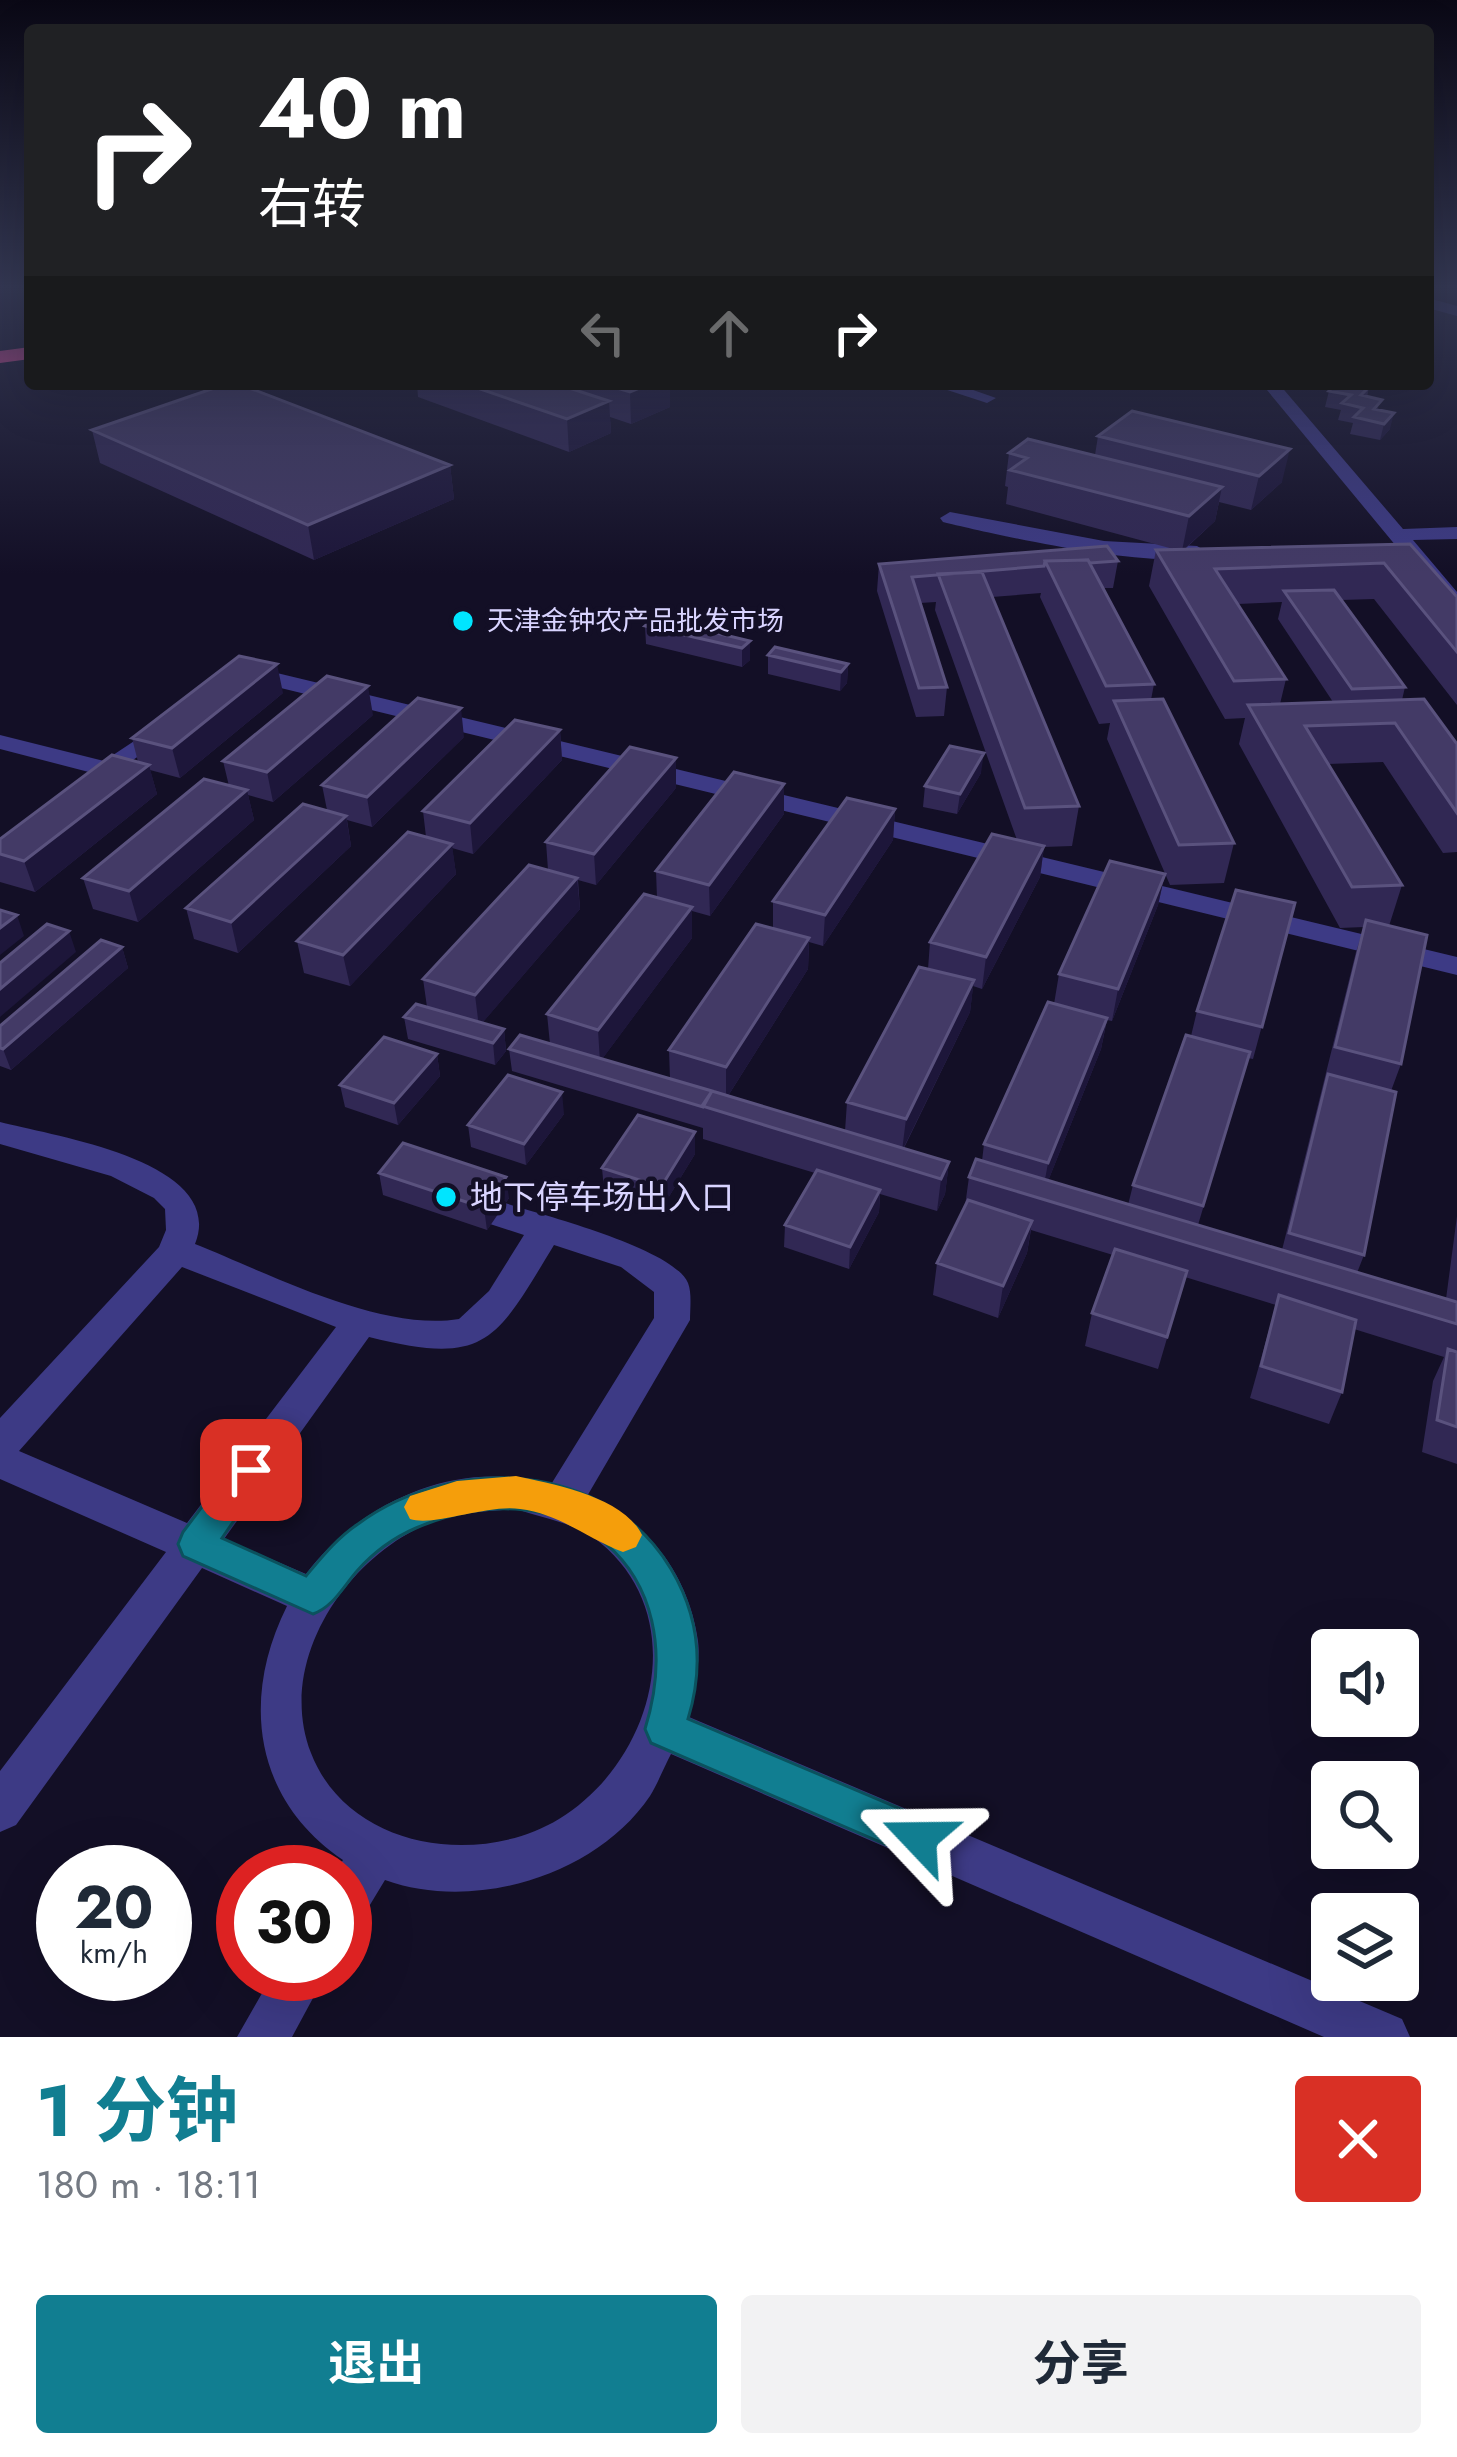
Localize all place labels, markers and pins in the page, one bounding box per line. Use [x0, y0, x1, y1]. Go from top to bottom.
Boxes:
place label: 天津金钟农产品批发市场 [487, 601, 784, 640]
marker: 天津金钟农产品批发市场 [450, 608, 476, 634]
place label: 地下停车场出入口 [470, 1174, 734, 1221]
marker: 地下停车场出入口 [433, 1184, 459, 1210]
pin [200, 1419, 302, 1521]

